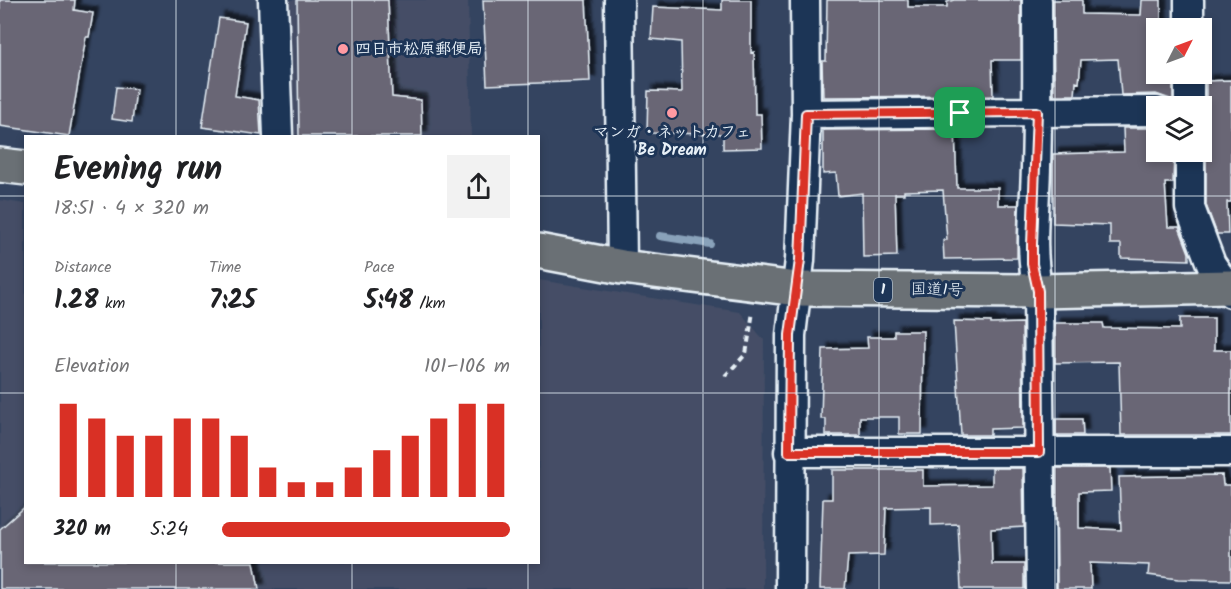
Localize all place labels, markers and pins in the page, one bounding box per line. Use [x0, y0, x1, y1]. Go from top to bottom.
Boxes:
place label: 四日市松原郵便局 [355, 37, 483, 62]
marker: 四日市松原郵便局 [336, 42, 350, 56]
pin [934, 87, 985, 138]
marker: マンガ・ネットカフェ Be Dream [665, 106, 679, 120]
place label: マンガ・ネットカフェ Be Dream [593, 120, 751, 163]

